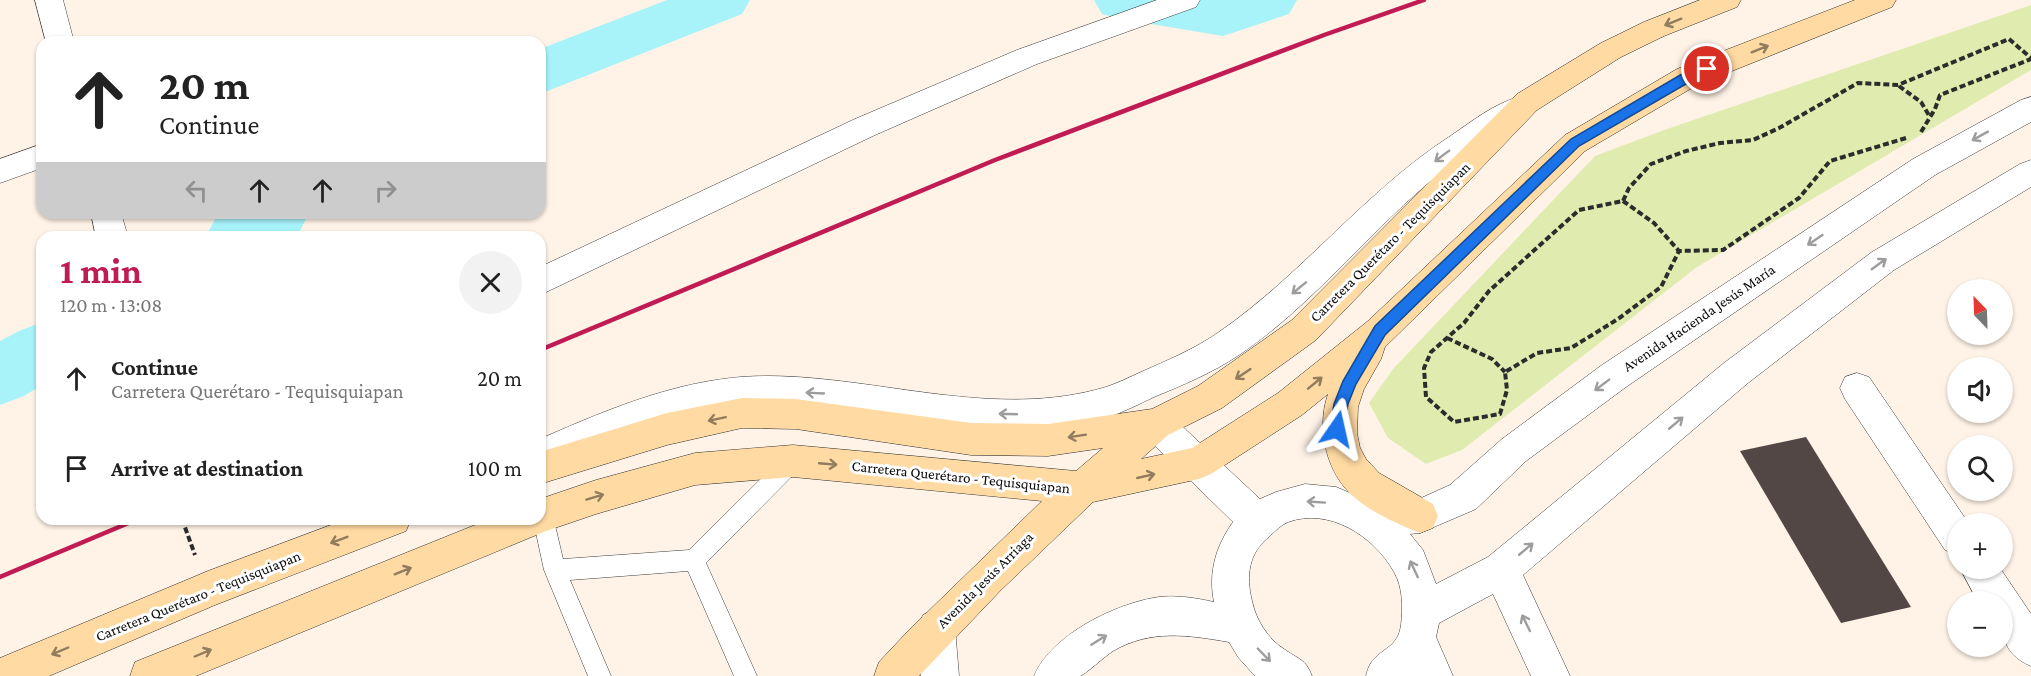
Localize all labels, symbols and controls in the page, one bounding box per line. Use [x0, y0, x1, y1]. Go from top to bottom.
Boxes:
one-way arrow [1664, 17, 1682, 28]
one-way arrow [1750, 42, 1769, 53]
pin [1681, 43, 1732, 94]
icon: arrive [1690, 52, 1723, 85]
icon: ahead [60, 60, 138, 138]
text: 20 m [159, 61, 250, 108]
text: Continue [159, 110, 259, 140]
one-way arrow [1972, 130, 1989, 142]
one-way arrow [1435, 149, 1451, 162]
street label: Carretera Querétaro - Tequisquiapan [1307, 159, 1474, 326]
icon: left [180, 174, 213, 207]
icon: ahead [243, 174, 276, 207]
icon: ahead [306, 174, 339, 207]
icon: right [369, 174, 402, 207]
one-way arrow [1807, 234, 1824, 246]
text: 1 min [60, 251, 142, 291]
button: close [459, 251, 522, 314]
one-way arrow [1870, 258, 1886, 270]
street label: Avenida Hacienda Jesús María [1620, 261, 1779, 376]
north arrow [1947, 279, 2013, 345]
map controls [1947, 279, 2013, 657]
one-way arrow [1291, 281, 1307, 294]
text: 120 m · 13:08 [60, 294, 162, 316]
text: Continue [111, 355, 198, 380]
button: sound [1947, 357, 2013, 423]
icon: ahead [60, 362, 93, 395]
text: 20 m [477, 366, 522, 391]
one-way arrow [1235, 368, 1251, 380]
one-way arrow [1307, 377, 1323, 390]
one-way arrow [1594, 379, 1610, 391]
text: Carretera Querétaro - Tequisquiapan [111, 380, 404, 402]
one-way arrow [805, 388, 825, 399]
position arrow [1305, 397, 1369, 461]
one-way arrow [999, 408, 1019, 419]
one-way arrow [708, 413, 727, 425]
one-way arrow [1668, 417, 1684, 430]
one-way arrow [1068, 430, 1088, 441]
button: search [1947, 435, 2013, 501]
icon: arrive [60, 452, 93, 485]
text: Arrive at destination [111, 456, 303, 481]
text: 100 m [468, 456, 522, 481]
street label: Carretera Querétaro - Tequisquiapan [851, 458, 1071, 497]
one-way arrow [817, 459, 837, 470]
one-way arrow [1137, 469, 1156, 481]
one-way arrow [585, 491, 604, 502]
one-way arrow [1306, 496, 1326, 507]
button: + [1947, 513, 2013, 579]
street label: Avenida Jesús Arriaga [934, 529, 1037, 632]
one-way arrow [330, 535, 349, 546]
one-way arrow [1518, 542, 1534, 555]
street label: Carretera Querétaro - Tequisquiapan [93, 547, 303, 645]
one-way arrow [1407, 561, 1419, 579]
one-way arrow [393, 565, 412, 576]
button: − [1947, 591, 2013, 657]
one-way arrow [1519, 615, 1531, 633]
one-way arrow [1090, 634, 1107, 646]
one-way arrow [52, 646, 70, 657]
one-way arrow [194, 647, 212, 659]
one-way arrow [1257, 648, 1271, 663]

